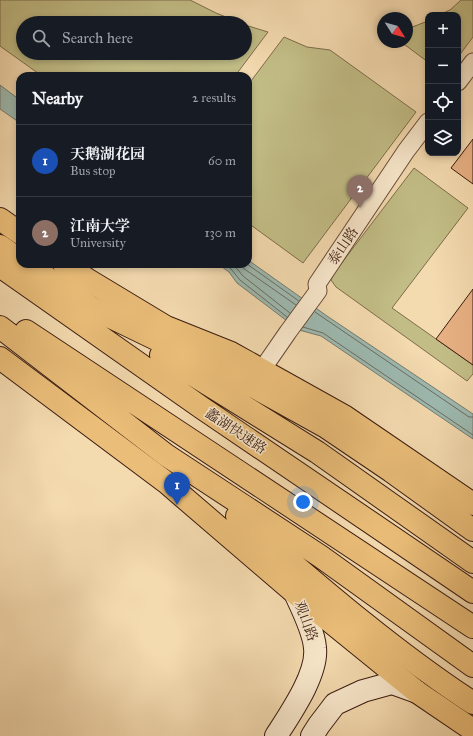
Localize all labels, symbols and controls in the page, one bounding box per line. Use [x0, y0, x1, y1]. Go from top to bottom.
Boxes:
north arrow [377, 12, 413, 48]
map controls [425, 12, 461, 156]
button: + [425, 12, 461, 48]
search box [16, 16, 252, 60]
icon: search [30, 27, 52, 49]
text: Search here [62, 29, 133, 47]
button: − [425, 48, 461, 84]
button: locate [425, 84, 461, 120]
text: Nearby [32, 88, 83, 109]
text: 2 results [192, 90, 236, 106]
button: layers [425, 120, 461, 156]
text: 天鹅湖花园 [70, 145, 145, 163]
text: 1 [42, 153, 48, 169]
text: 60 m [208, 153, 236, 169]
text: Bus stop [70, 163, 116, 179]
pin: 2 [347, 175, 373, 208]
text: 江南大学 [70, 217, 130, 235]
street label: 泰山路 [324, 224, 362, 268]
text: 2 [42, 225, 48, 241]
text: 130 m [204, 225, 236, 241]
text: University [70, 235, 126, 251]
street label: 蠡湖快速路 [202, 404, 270, 458]
pin: 1 [164, 472, 190, 505]
your location [293, 492, 313, 512]
street label: 观山路 [291, 598, 321, 644]

